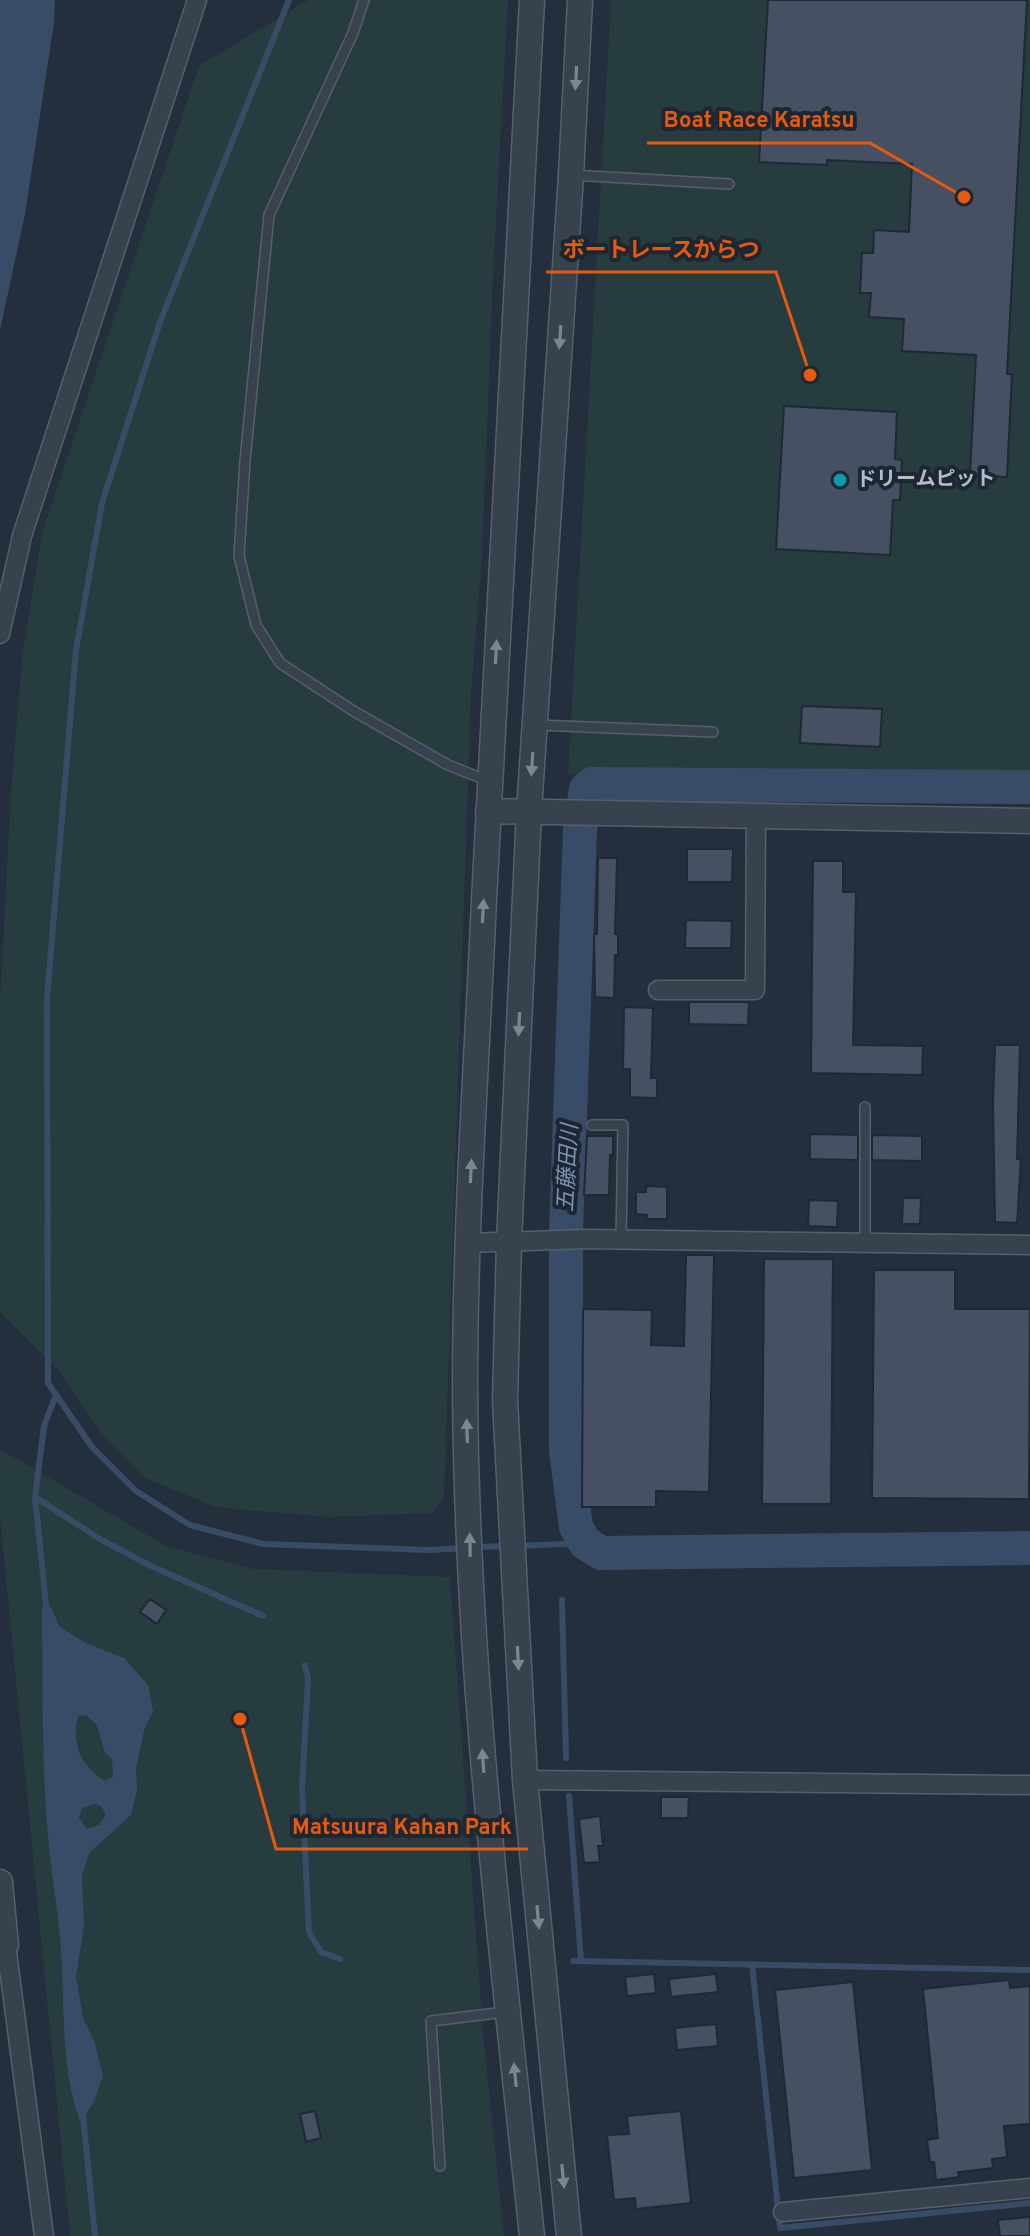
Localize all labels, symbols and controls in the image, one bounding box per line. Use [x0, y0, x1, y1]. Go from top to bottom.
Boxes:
one-way arrow [569, 66, 582, 91]
callout: Boat Race Karatsu [647, 97, 870, 143]
text: Boat Race Karatsu [664, 108, 854, 135]
callout: ボートレースからつ [546, 226, 776, 272]
text: ボートレースからつ [563, 238, 759, 265]
one-way arrow [554, 325, 567, 350]
place label: ドリームピット [856, 467, 995, 493]
marker: ドリームピット [831, 471, 849, 489]
one-way arrow [490, 639, 503, 664]
one-way arrow [525, 752, 538, 777]
one-way arrow [477, 898, 490, 923]
one-way arrow [512, 1012, 525, 1037]
water label: 五藤田川 [553, 1121, 585, 1213]
one-way arrow [465, 1158, 478, 1183]
one-way arrow [460, 1418, 473, 1443]
one-way arrow [464, 1532, 477, 1557]
one-way arrow [511, 1646, 524, 1671]
one-way arrow [476, 1748, 489, 1773]
callout: Matsuura Kahan Park [276, 1803, 528, 1849]
text: Matsuura Kahan Park [292, 1815, 512, 1842]
one-way arrow [531, 1905, 544, 1930]
one-way arrow [509, 2062, 522, 2087]
one-way arrow [557, 2164, 570, 2189]

